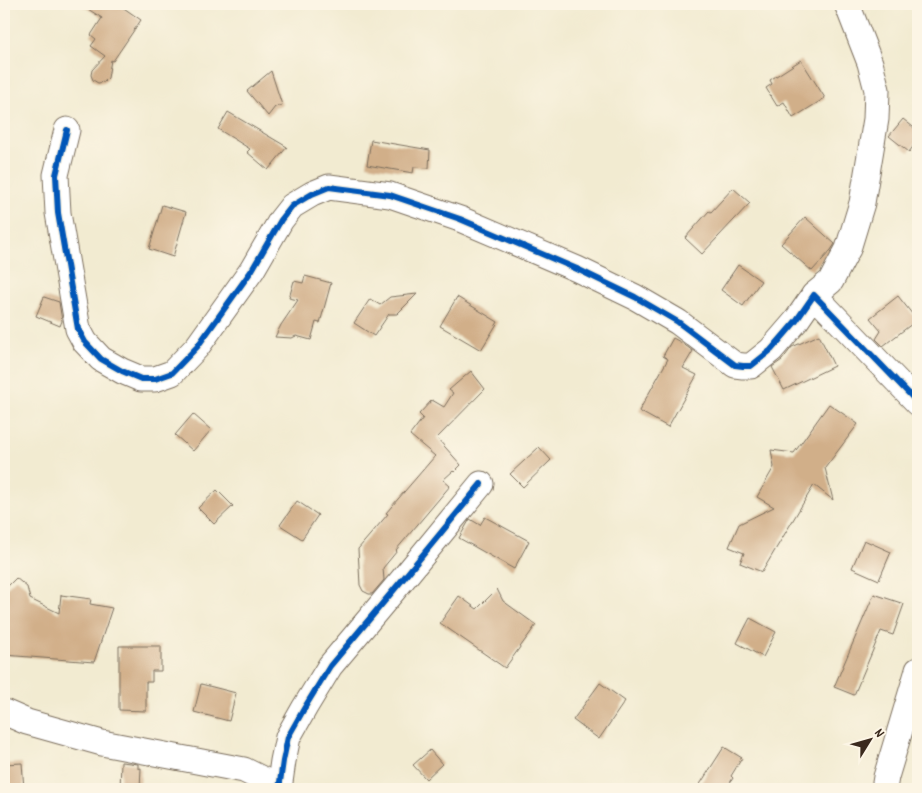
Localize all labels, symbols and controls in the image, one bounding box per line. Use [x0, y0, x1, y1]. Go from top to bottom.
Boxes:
north arrow [844, 716, 894, 766]
text: N [869, 725, 889, 742]

